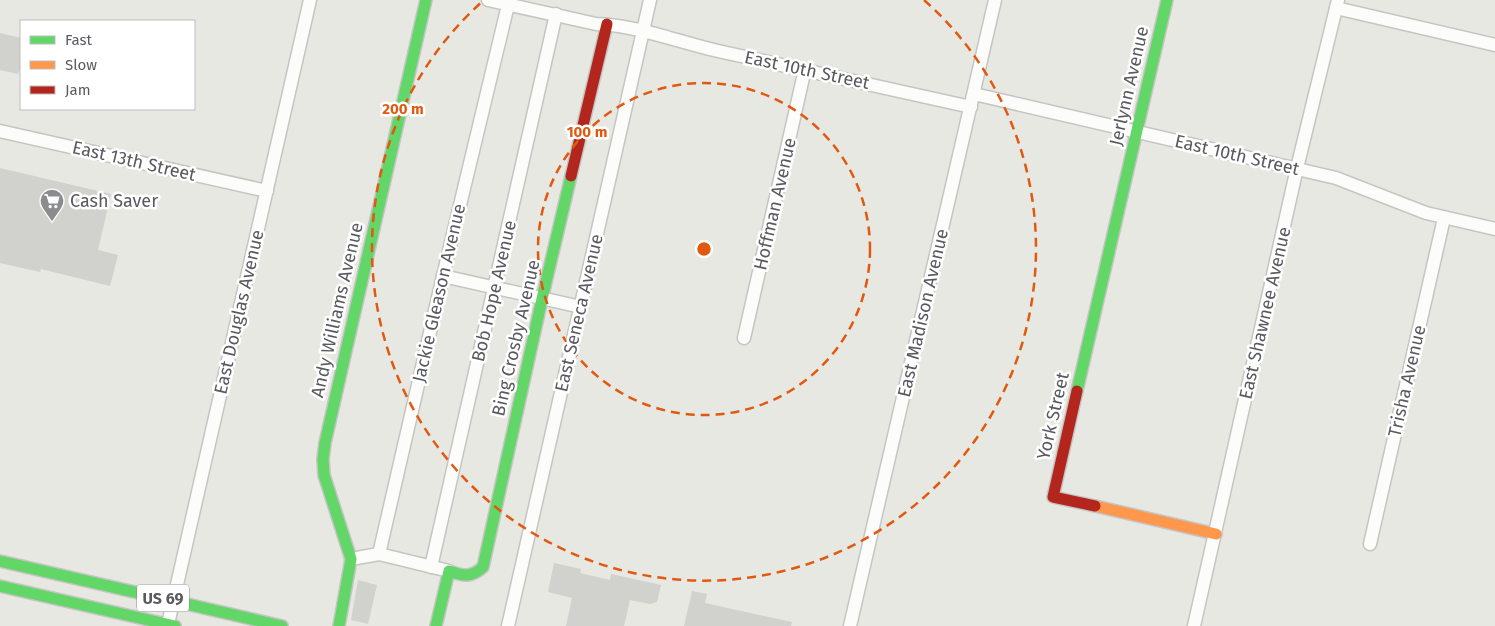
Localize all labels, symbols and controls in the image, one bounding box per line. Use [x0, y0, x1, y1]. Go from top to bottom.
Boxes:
legend [20, 20, 195, 110]
street label: Jerlynn Avenue [1105, 24, 1153, 148]
text: Fast [65, 31, 92, 49]
street label: East 10th Street [743, 46, 872, 94]
text: Slow [65, 56, 97, 74]
text: Jam [65, 81, 91, 99]
text: 200 m [382, 100, 424, 118]
text: 100 m [567, 123, 607, 141]
street label: East 10th Street [1173, 130, 1302, 180]
street label: East 13th Street [70, 136, 198, 186]
street label: Hoffman Avenue [749, 136, 801, 272]
supermarket icon: Cash Saver [39, 188, 65, 222]
place label: Cash Saver [70, 190, 158, 212]
street label: Jackie Gleason Avenue [408, 202, 470, 384]
street label: Bob Hope Avenue [467, 218, 521, 364]
street label: Andy Williams Avenue [306, 220, 368, 400]
street label: East Shawnee Avenue [1234, 225, 1296, 401]
street label: East Madison Avenue [893, 227, 953, 399]
street label: East Douglas Avenue [209, 228, 269, 396]
street label: East Seneca Avenue [550, 232, 608, 394]
centre of rings [695, 240, 713, 258]
street label: Bing Crosby Avenue [487, 258, 545, 418]
street label: Trisha Avenue [1383, 323, 1431, 439]
street label: York Street [1032, 370, 1074, 462]
road number: US 69 [137, 584, 189, 612]

